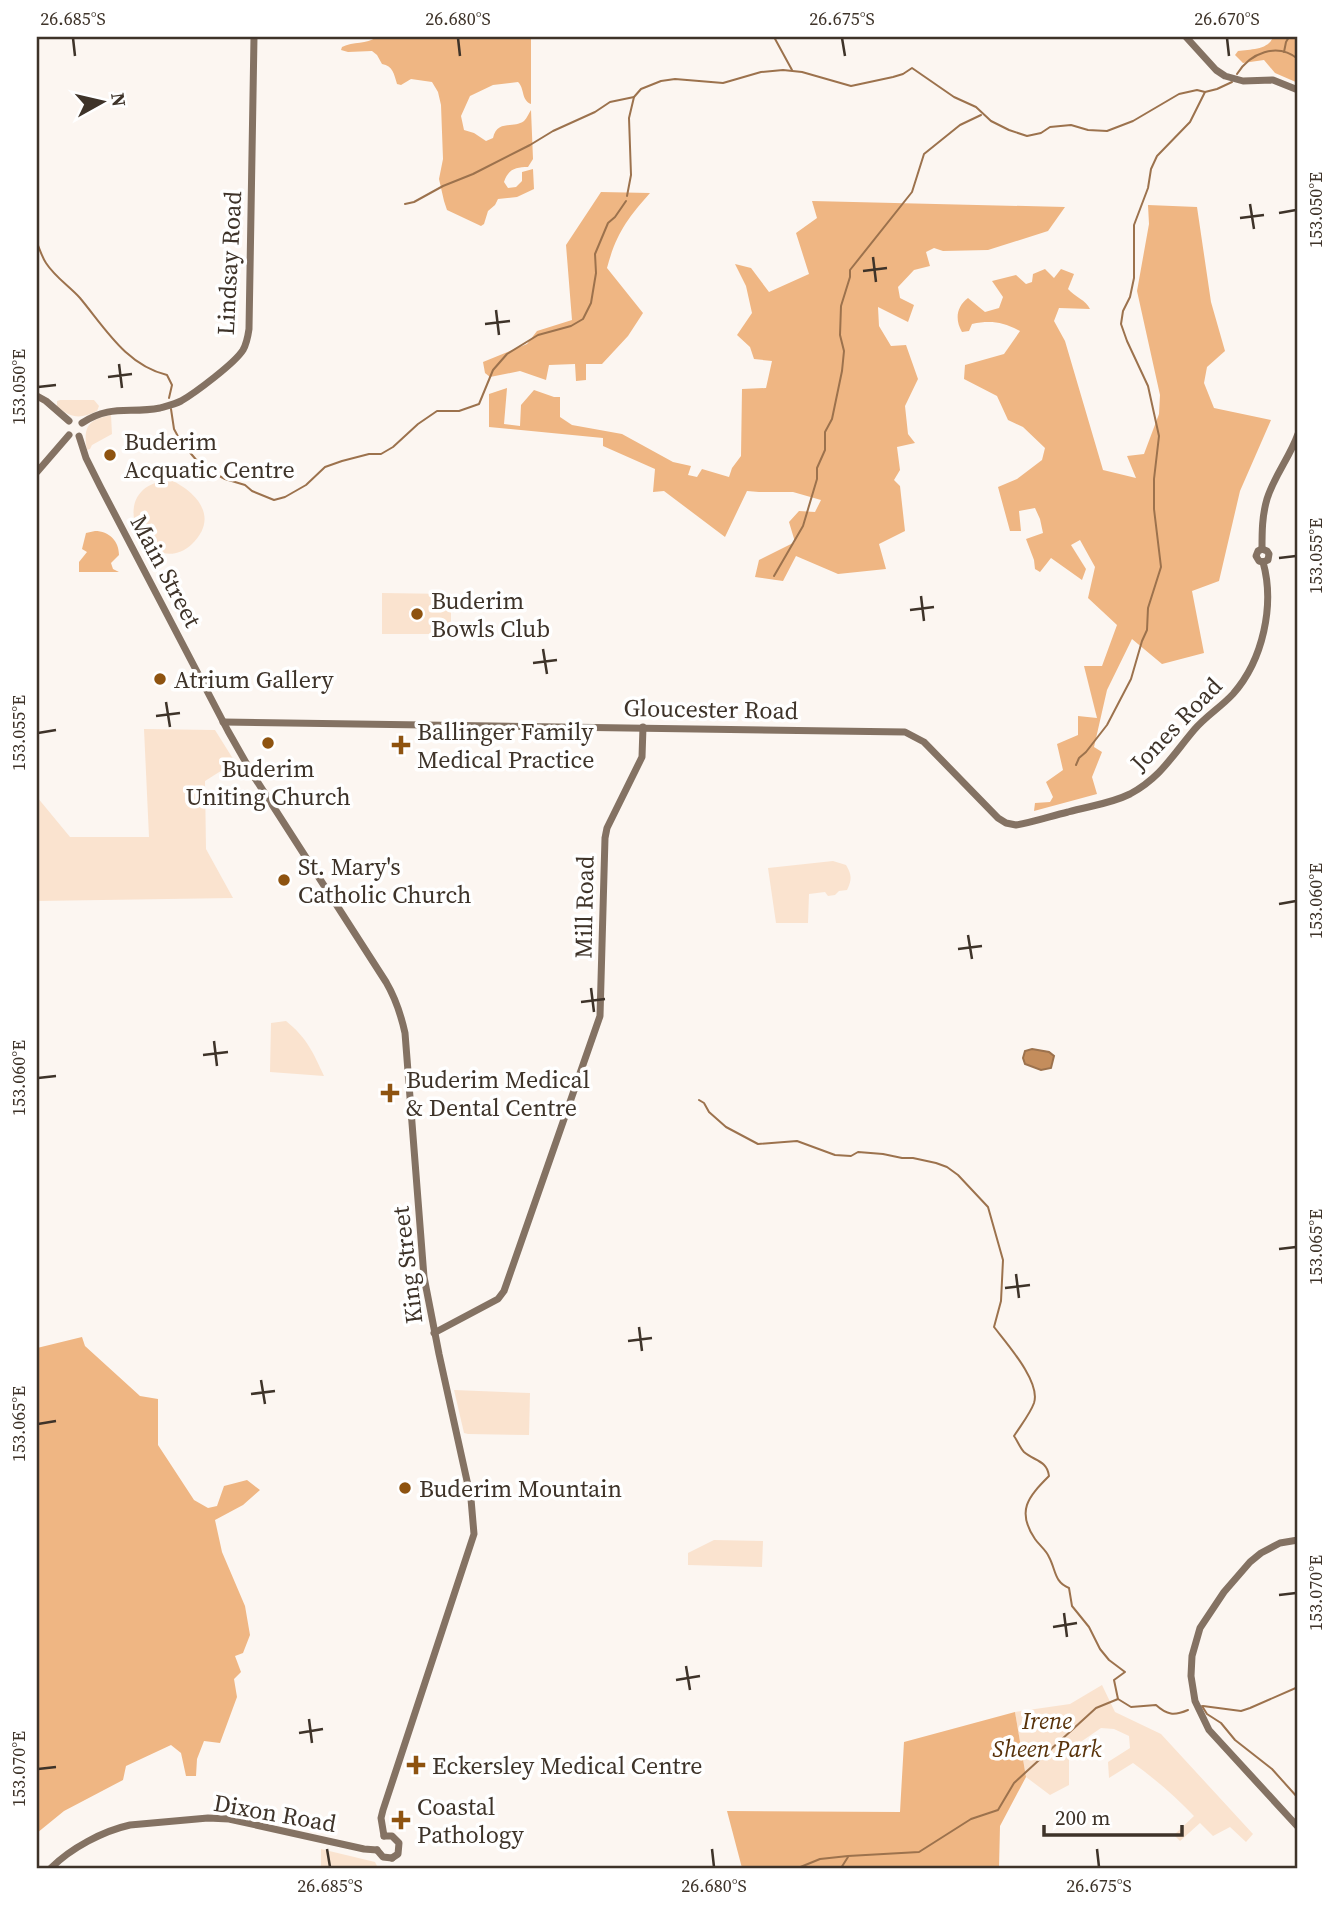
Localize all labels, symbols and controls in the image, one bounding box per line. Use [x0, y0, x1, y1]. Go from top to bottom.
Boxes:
text: 26.685°S [40, 6, 106, 31]
text: 26.680°S [425, 6, 491, 31]
text: 26.675°S [809, 6, 875, 31]
text: 26.670°S [1194, 6, 1260, 31]
north arrow [66, 66, 136, 136]
text: N [105, 91, 133, 108]
text: 153.050°E [1303, 172, 1328, 248]
street label: Lindsay Road [209, 190, 249, 336]
text: 153.050°E [6, 349, 31, 425]
place label: Buderim Acquatic Centre [124, 425, 295, 486]
marker: Buderim Acquatic Centre [102, 447, 118, 463]
street label: Main Street [123, 509, 209, 633]
text: 153.055°E [1303, 518, 1328, 594]
place label: Buderim Bowls Club [431, 584, 550, 645]
marker: Buderim Bowls Club [409, 606, 425, 622]
place label: Atrium Gallery [174, 663, 334, 696]
street label: Jones Road [1122, 670, 1229, 779]
marker: Atrium Gallery [152, 671, 168, 687]
street label: Gloucester Road [623, 691, 799, 727]
text: 153.055°E [6, 695, 31, 771]
place label: Ballinger Family Medical Practice [417, 715, 594, 776]
marker: Buderim Uniting Church [260, 735, 276, 751]
marker: Ballinger Family Medical Practice [391, 735, 411, 755]
place label: Buderim Uniting Church [185, 752, 351, 813]
place label: St. Mary's Catholic Church [298, 850, 471, 911]
street label: Mill Road [567, 855, 601, 959]
text: 153.060°E [1303, 863, 1328, 939]
marker: St. Mary's Catholic Church [276, 872, 292, 888]
text: 153.060°E [6, 1040, 31, 1116]
place label: Buderim Medical & Dental Centre [406, 1063, 590, 1124]
marker: Buderim Medical & Dental Centre [380, 1083, 400, 1103]
street label: King Street [383, 1204, 431, 1325]
text: 153.065°E [1303, 1209, 1328, 1285]
text: 153.065°E [6, 1386, 31, 1462]
place label: Buderim Mountain [419, 1472, 622, 1505]
marker: Buderim Mountain [397, 1480, 413, 1496]
text: 153.070°E [1303, 1555, 1328, 1631]
park label: Irene Sheen Park [992, 1704, 1102, 1765]
text: 153.070°E [6, 1731, 31, 1807]
place label: Eckersley Medical Centre [432, 1749, 703, 1782]
marker: Eckersley Medical Centre [406, 1755, 426, 1775]
street label: Dixon Road [211, 1786, 339, 1840]
place label: Coastal Pathology [417, 1790, 525, 1851]
scale bar [1044, 1793, 1183, 1837]
text: 200 m [1055, 1803, 1110, 1832]
marker: Coastal Pathology [391, 1810, 411, 1830]
text: 26.685°S [297, 1873, 363, 1898]
text: 26.680°S [681, 1873, 747, 1898]
text: 26.675°S [1066, 1873, 1132, 1898]

